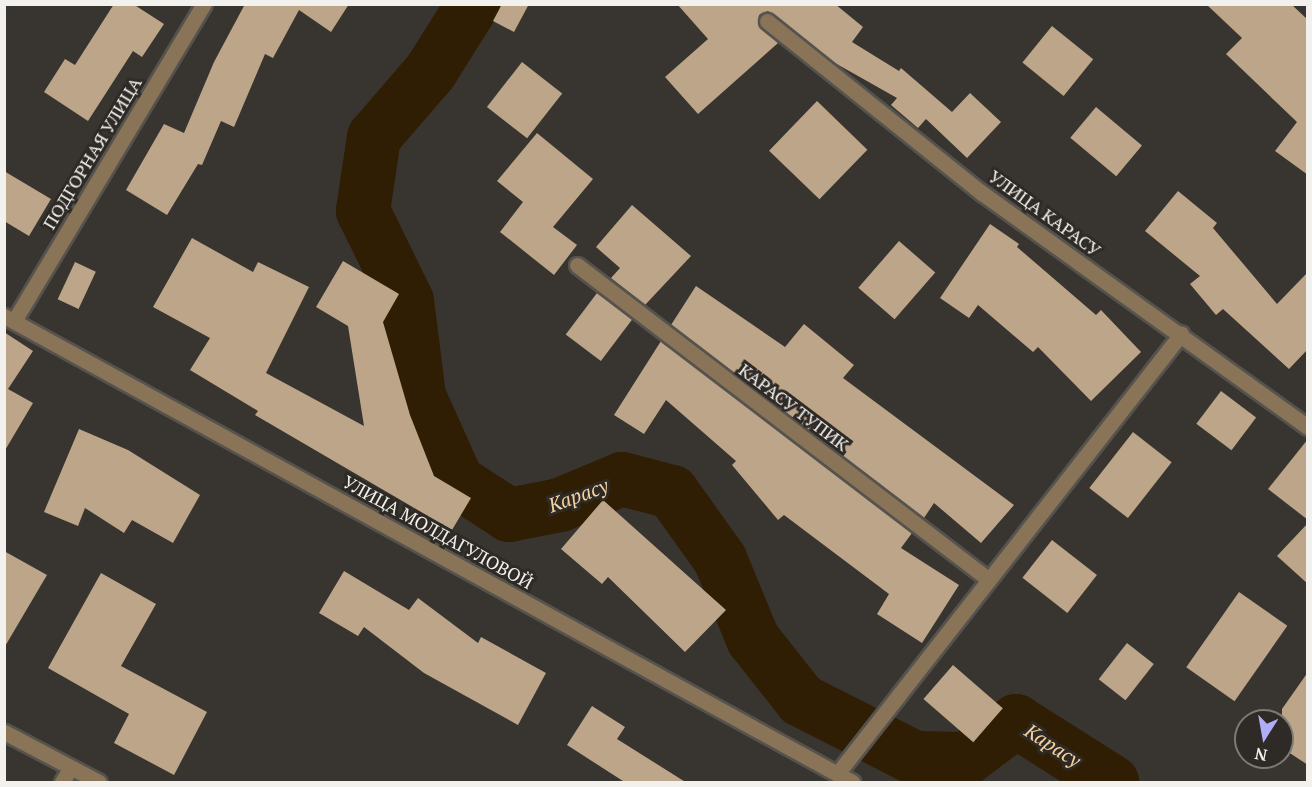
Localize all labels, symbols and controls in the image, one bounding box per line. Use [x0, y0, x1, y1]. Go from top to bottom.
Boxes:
street label: ПОДГОРНАЯ УЛИЦА [38, 73, 146, 233]
street label: УЛИЦА КАРАСУ [985, 165, 1105, 261]
street label: КАРАСУ ТУПИК [735, 359, 853, 455]
street label: УЛИЦА МОЛДАГУЛОВОЙ [339, 471, 537, 593]
water label: Карасу [545, 473, 611, 517]
north arrow [1234, 709, 1294, 769]
water label: Карасу [1020, 718, 1086, 772]
text: N [1253, 743, 1269, 767]

